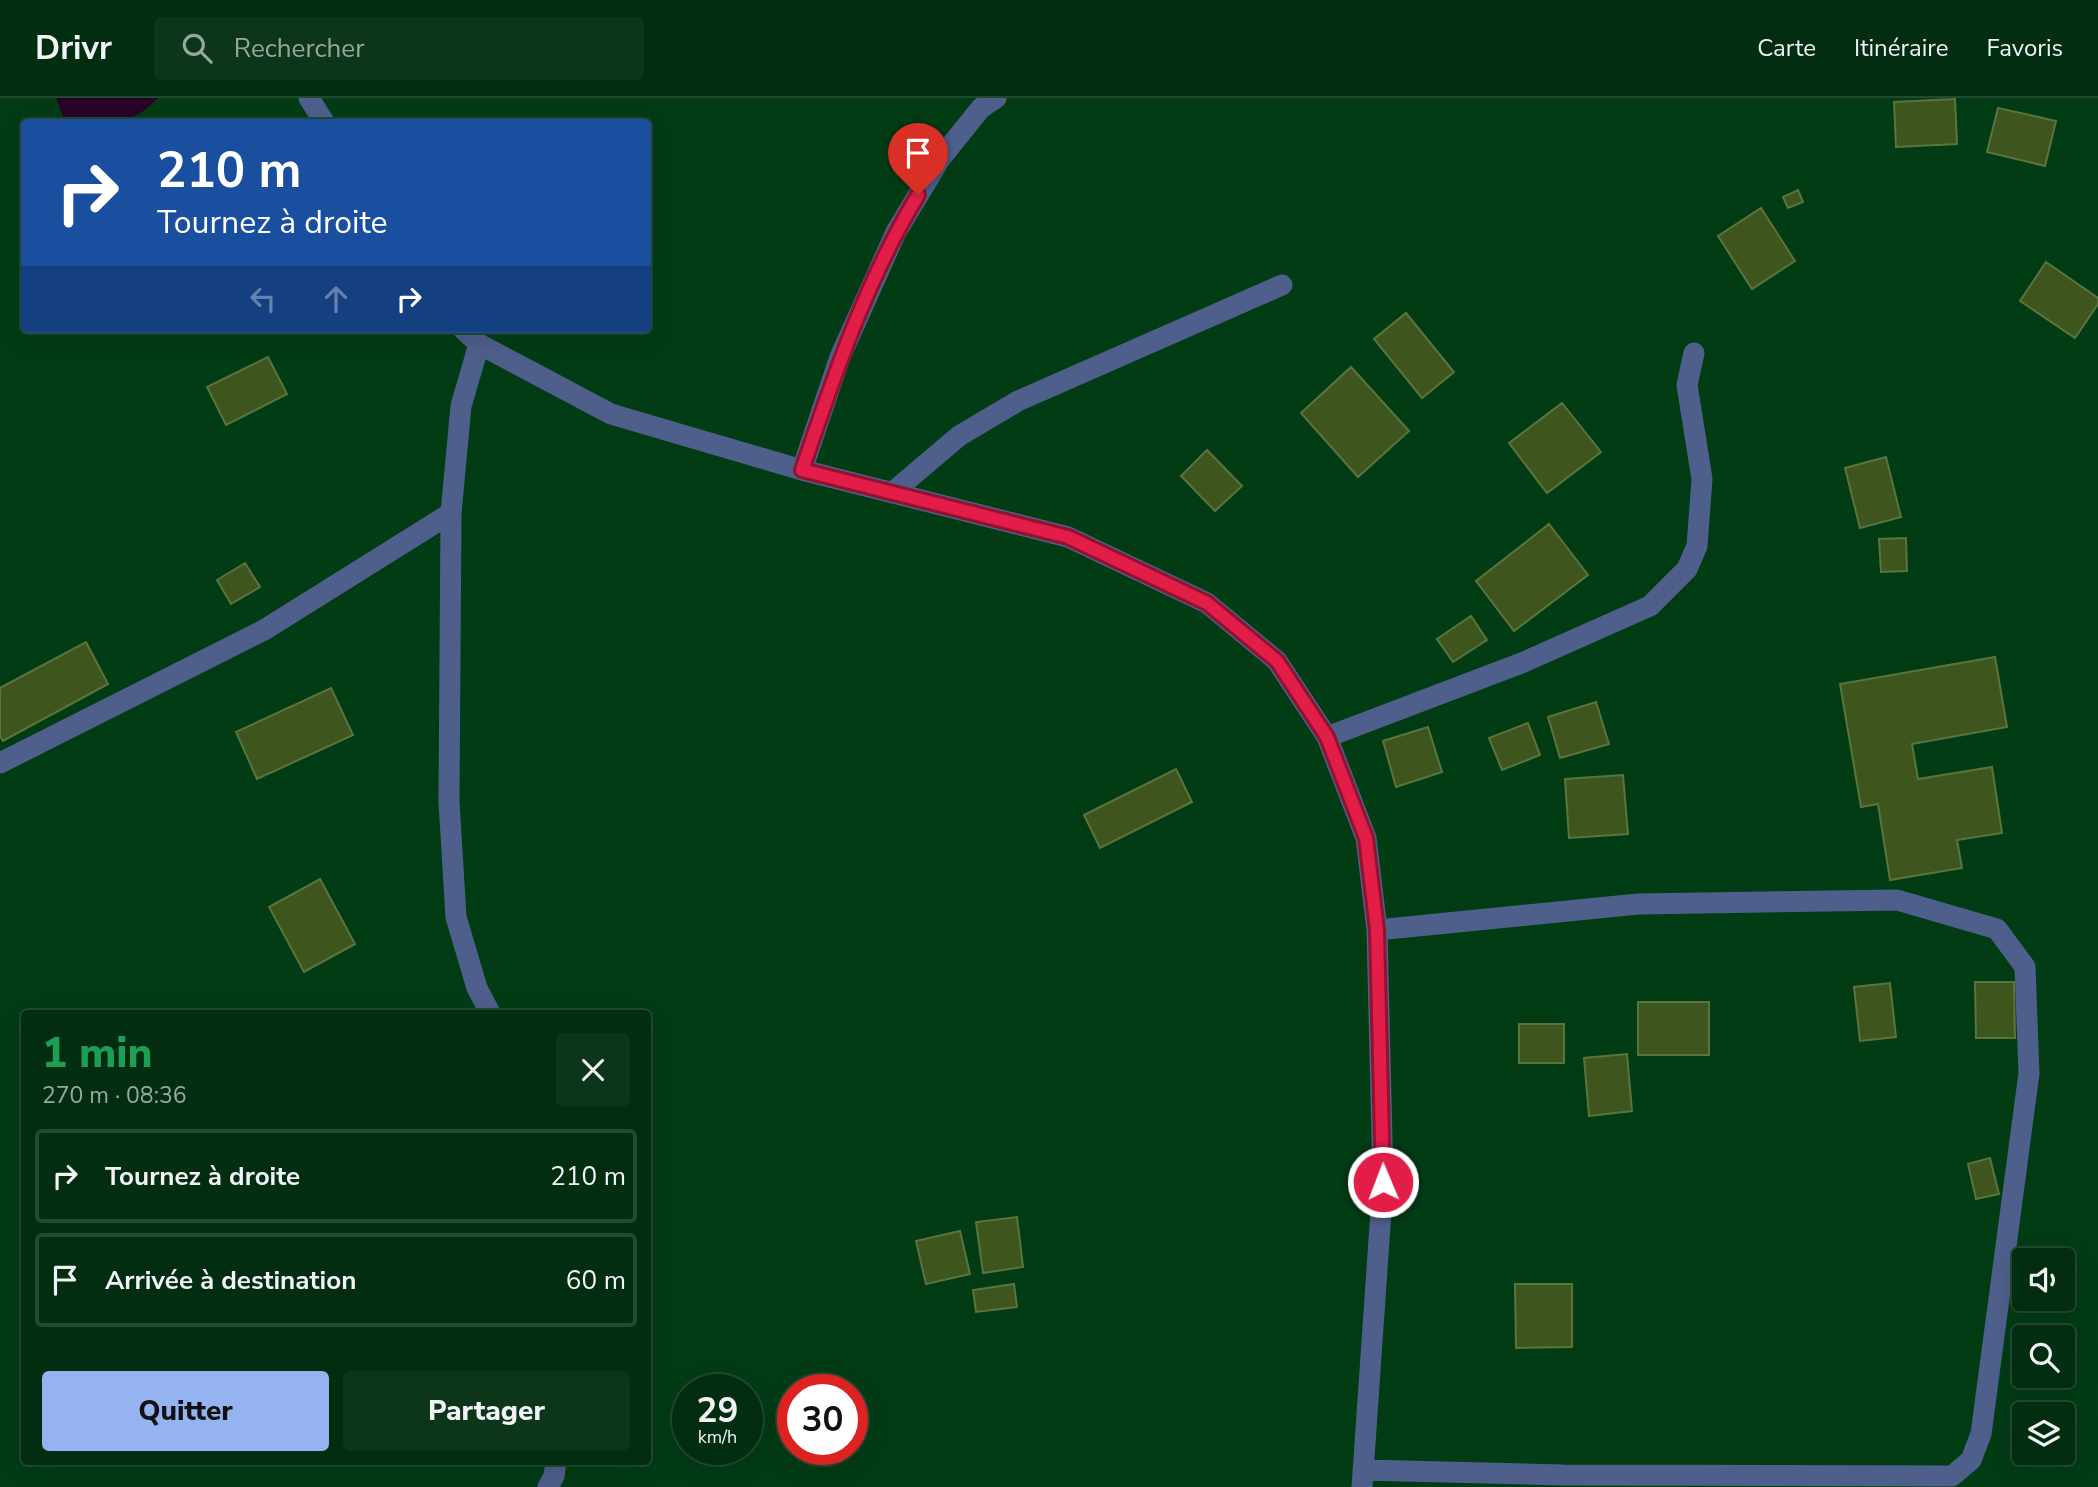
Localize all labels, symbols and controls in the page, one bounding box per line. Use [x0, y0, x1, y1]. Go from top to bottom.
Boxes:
search box [154, 17, 644, 80]
text: Drivr [35, 26, 112, 71]
icon: search [178, 29, 216, 67]
text: Rechercher [234, 31, 364, 66]
text: Carte [1757, 32, 1816, 64]
text: Itinéraire [1854, 32, 1948, 64]
text: Favoris [1986, 32, 2063, 64]
pin [888, 123, 948, 195]
icon: arrive [899, 134, 937, 172]
text: 210 m [157, 137, 301, 204]
icon: right [42, 147, 133, 238]
text: Tournez à droite [157, 201, 388, 244]
icon: left [244, 280, 282, 318]
icon: ahead [317, 280, 355, 318]
icon: right [390, 280, 428, 318]
text: 1 min [42, 1025, 152, 1082]
button: close [556, 1033, 630, 1107]
text: 270 m · 08:36 [42, 1080, 187, 1111]
position arrow [1346, 1145, 1420, 1219]
icon: right [46, 1157, 84, 1195]
text: Tournez à droite [105, 1159, 300, 1194]
text: 210 m [550, 1159, 626, 1194]
map controls [2012, 1248, 2075, 1465]
button: sound [2012, 1248, 2075, 1311]
icon: arrive [46, 1261, 84, 1299]
text: Arrivée à destination [105, 1263, 356, 1298]
text: 60 m [566, 1263, 626, 1298]
button: search [2012, 1325, 2075, 1388]
button: Quitter [42, 1371, 329, 1451]
button: Partager [343, 1371, 630, 1451]
speed limit sign: 30 [777, 1374, 868, 1465]
text: 29 [696, 1387, 739, 1434]
button: layers [2012, 1402, 2075, 1465]
text: km/h [698, 1425, 737, 1449]

